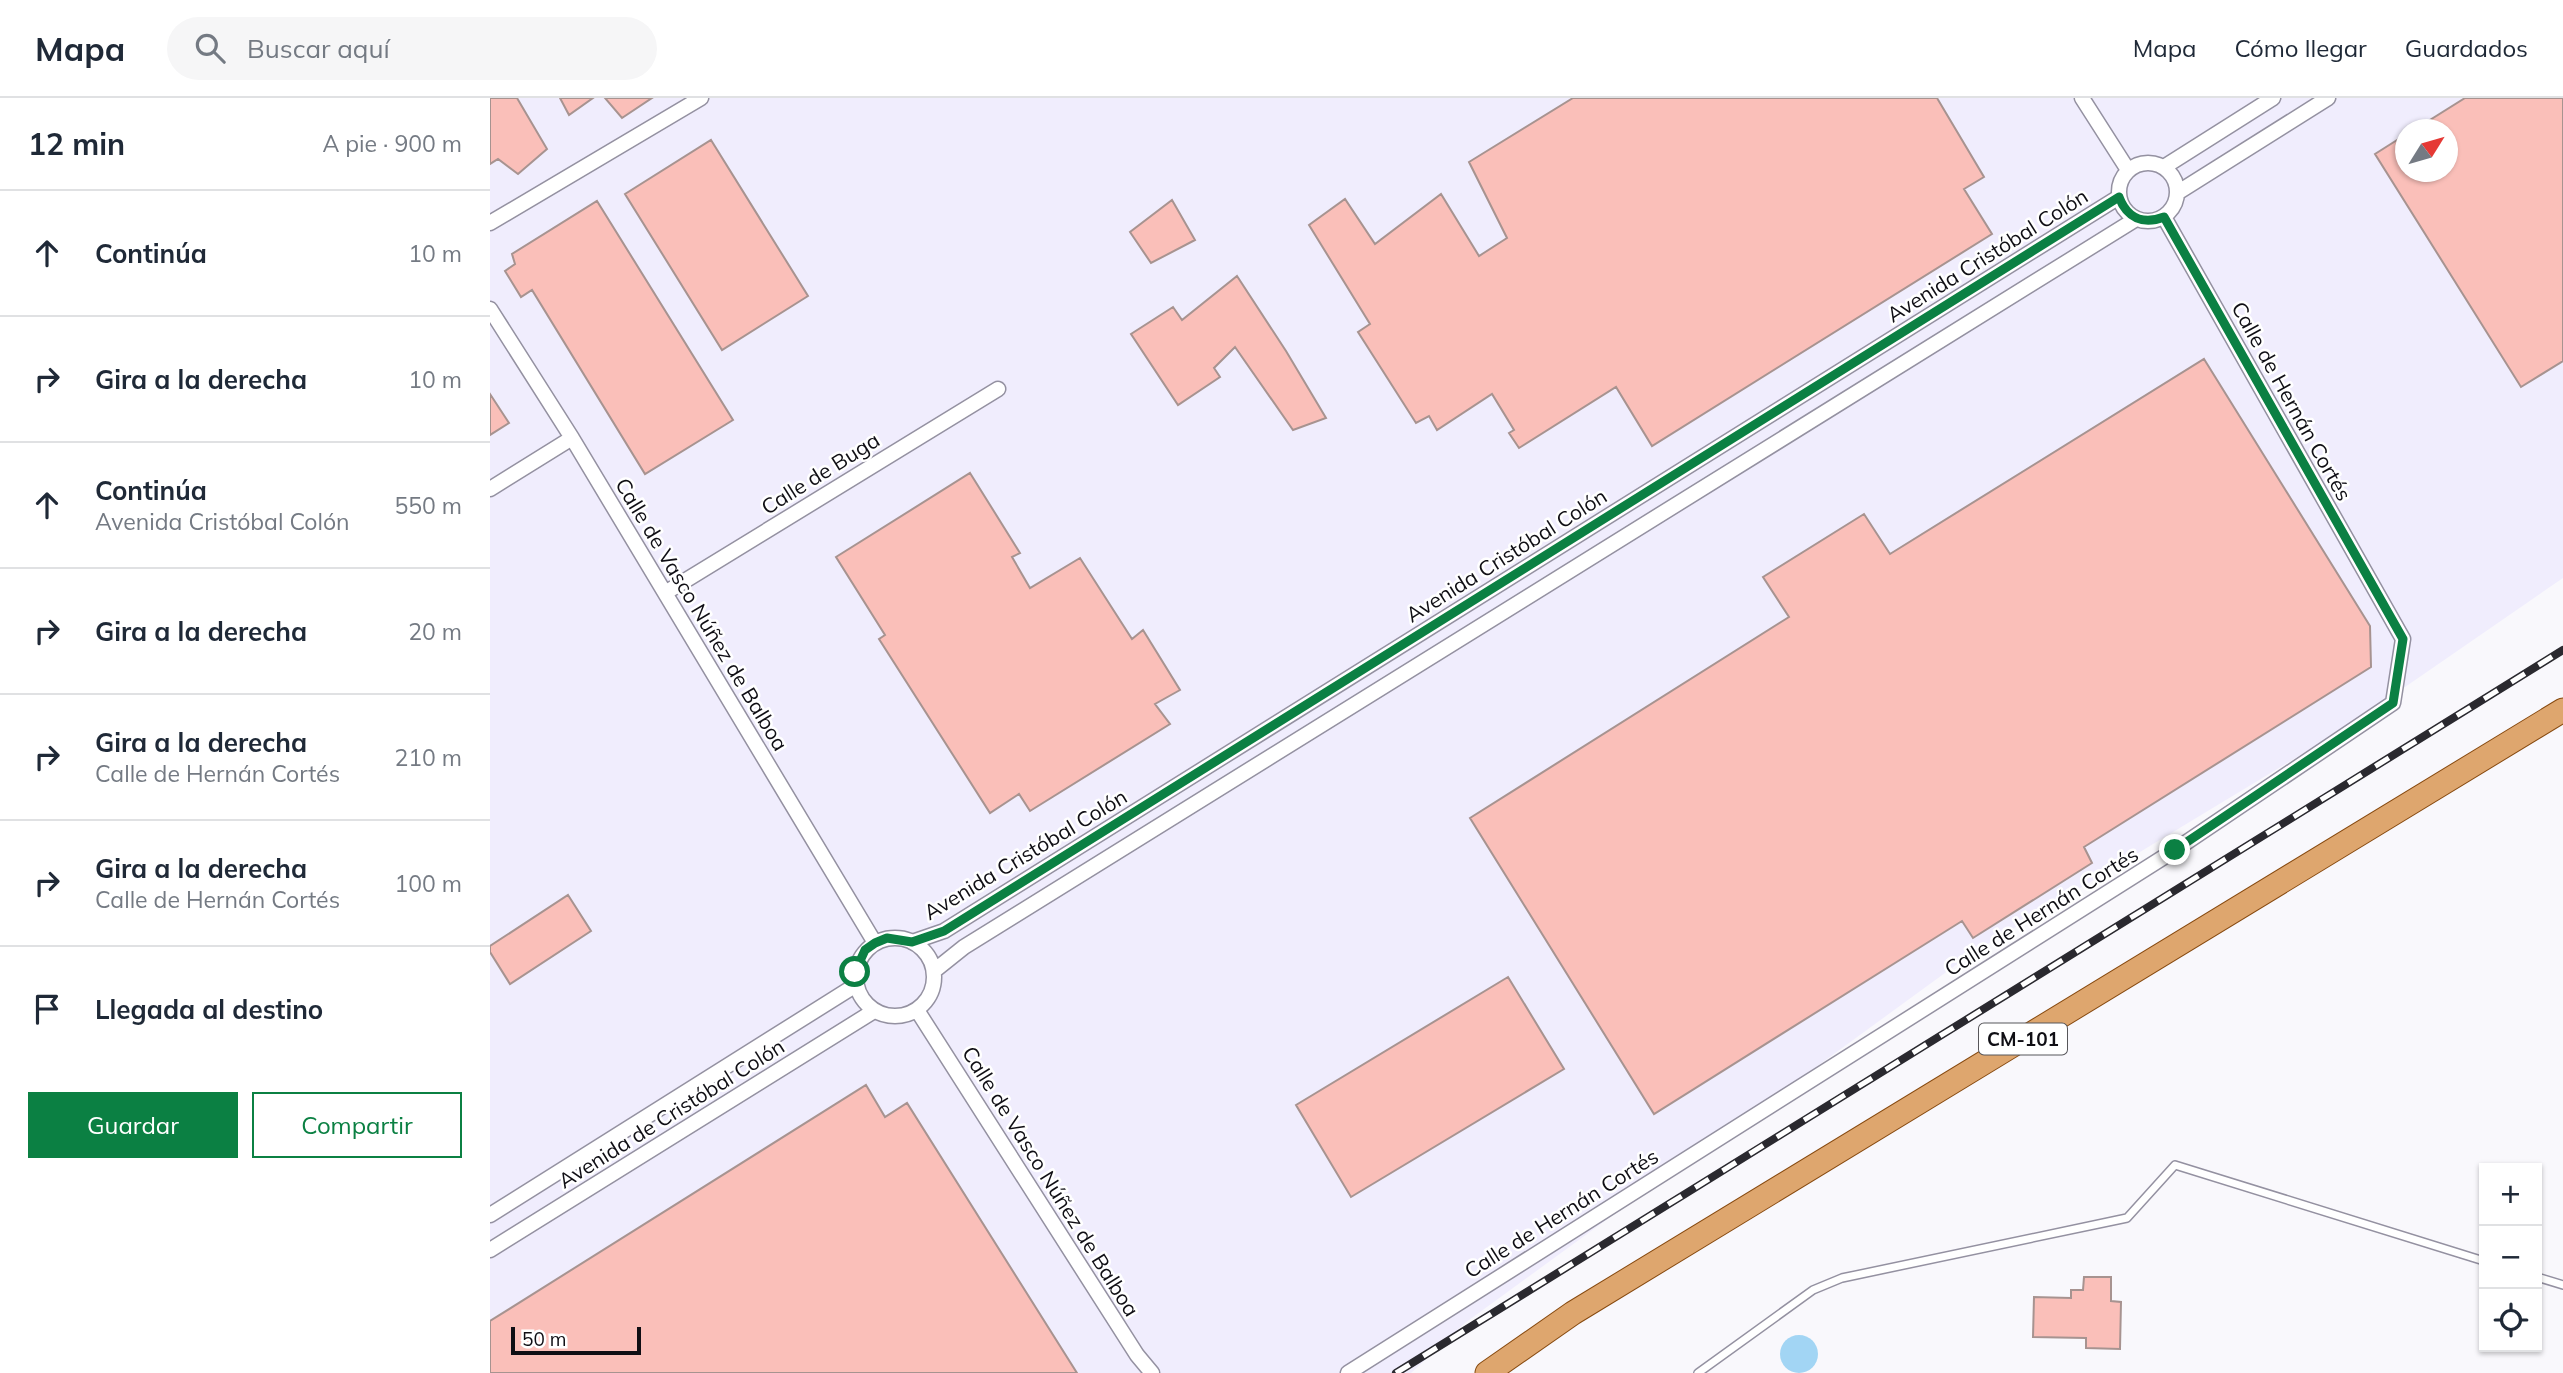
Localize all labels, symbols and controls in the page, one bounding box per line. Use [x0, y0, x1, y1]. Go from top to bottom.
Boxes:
search box [167, 17, 657, 80]
text: Mapa [35, 28, 125, 69]
icon: search [191, 29, 229, 67]
text: Buscar aquí [247, 32, 390, 65]
text: Mapa [2133, 33, 2196, 63]
text: Cómo llegar [2234, 33, 2367, 63]
text: Guardados [2405, 33, 2528, 63]
north arrow [2395, 119, 2458, 182]
text: 12 min [28, 125, 125, 163]
text: A pie · 900 m [322, 129, 462, 158]
street label: Avenida Cristóbal Colón [1882, 182, 2092, 328]
icon: ahead [28, 234, 66, 272]
text: Continúa [95, 237, 207, 270]
text: 10 m [408, 239, 462, 268]
street label: Calle de Hernán Cortés [2226, 297, 2358, 505]
icon: right [28, 360, 66, 398]
text: Gira a la derecha [95, 363, 307, 396]
text: 10 m [408, 365, 462, 394]
street label: Calle de Buga [756, 426, 884, 520]
street label: Calle de Vasco Núñez de Balboa [610, 473, 794, 755]
text: Continúa [95, 474, 207, 507]
street label: Avenida Cristóbal Colón [1401, 482, 1611, 628]
icon: ahead [28, 486, 66, 524]
text: 550 m [394, 491, 462, 520]
text: Avenida Cristóbal Colón [95, 507, 350, 536]
icon: right [28, 612, 66, 650]
text: Gira a la derecha [95, 615, 307, 648]
text: 20 m [408, 617, 462, 646]
text: Gira a la derecha [95, 726, 307, 759]
icon: right [28, 738, 66, 776]
text: 210 m [394, 743, 462, 772]
text: Calle de Hernán Cortés [95, 759, 340, 788]
street label: Avenida Cristóbal Colón [919, 783, 1131, 925]
route end [2159, 834, 2190, 865]
street label: Calle de Hernán Cortés [1939, 841, 2143, 981]
text: Gira a la derecha [95, 852, 307, 885]
icon: right [28, 864, 66, 902]
text: 100 m [394, 869, 462, 898]
text: Calle de Hernán Cortés [95, 885, 340, 914]
route start [839, 956, 870, 987]
icon: arrive [28, 990, 66, 1028]
text: Llegada al destino [95, 993, 323, 1026]
road number: CM-101 [1979, 1023, 2067, 1054]
street label: Avenida de Cristóbal Colón [553, 1033, 789, 1193]
street label: Calle de Vasco Núñez de Balboa [957, 1041, 1145, 1321]
button: Guardar [28, 1092, 238, 1158]
button: Compartir [252, 1092, 462, 1158]
street label: Calle de Hernán Cortés [1459, 1143, 1663, 1283]
map controls [2479, 1163, 2542, 1352]
button: + [2479, 1163, 2542, 1226]
button: − [2479, 1226, 2542, 1289]
button: locate [2479, 1289, 2542, 1352]
scale bar [511, 1324, 640, 1356]
text: 50 m [522, 1327, 566, 1351]

